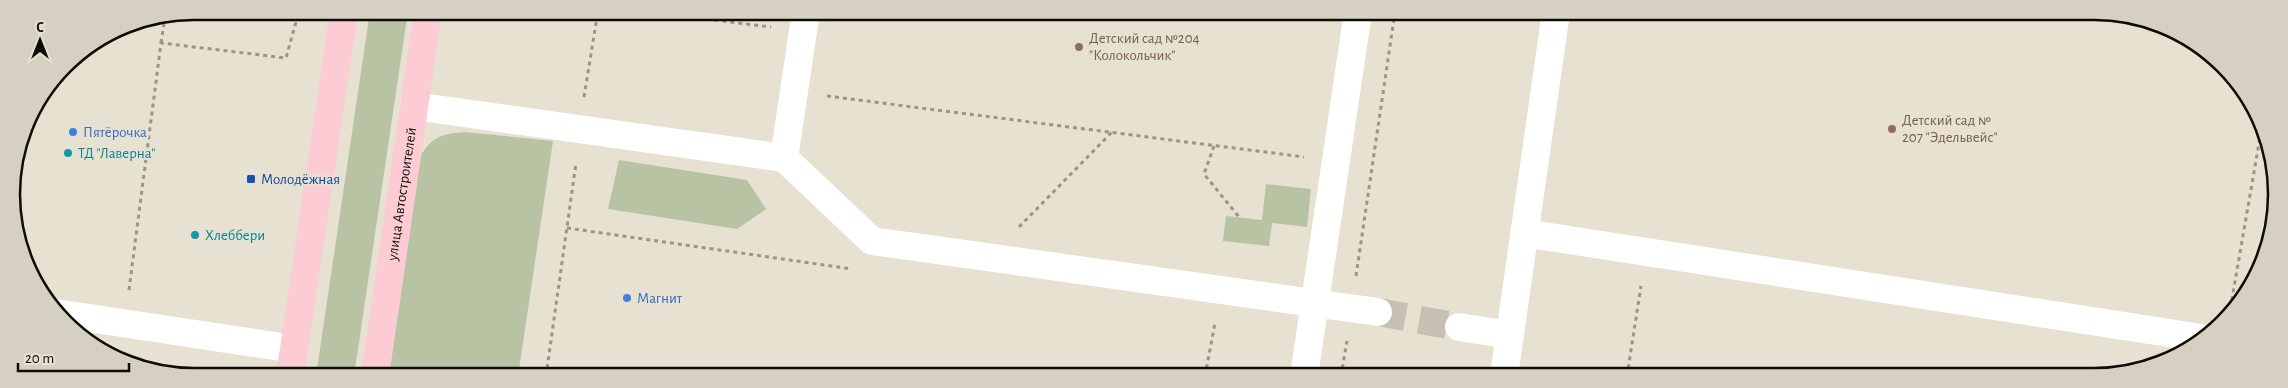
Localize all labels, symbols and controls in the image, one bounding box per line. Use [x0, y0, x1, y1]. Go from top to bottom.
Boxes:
north arrow [15, 15, 65, 65]
text: С [36, 21, 44, 35]
place label: Детский сад №204 "Колокольчик" [1089, 31, 1200, 63]
marker: Детский сад №204 "Колокольчик" [1073, 41, 1085, 53]
place label: Детский сад № 207 "Эдельвейс" [1902, 113, 1998, 145]
marker: Детский сад № 207 "Эдельвейс" [1886, 123, 1898, 135]
place label: Пятёрочка [83, 125, 147, 140]
marker: Пятёрочка [67, 126, 79, 138]
street label: улица Автостроителей [384, 126, 419, 262]
place label: ТД "Лаверна" [78, 146, 155, 161]
marker: ТД "Лаверна" [62, 147, 74, 159]
place label: Молодёжная [261, 172, 340, 187]
marker: Молодёжная [245, 173, 257, 185]
place label: Хлеббери [205, 228, 265, 243]
marker: Хлеббери [189, 229, 201, 241]
place label: Магнит [637, 291, 683, 306]
marker: Магнит [621, 292, 633, 304]
scale bar [18, 340, 129, 372]
text: 20 m [25, 351, 54, 366]

